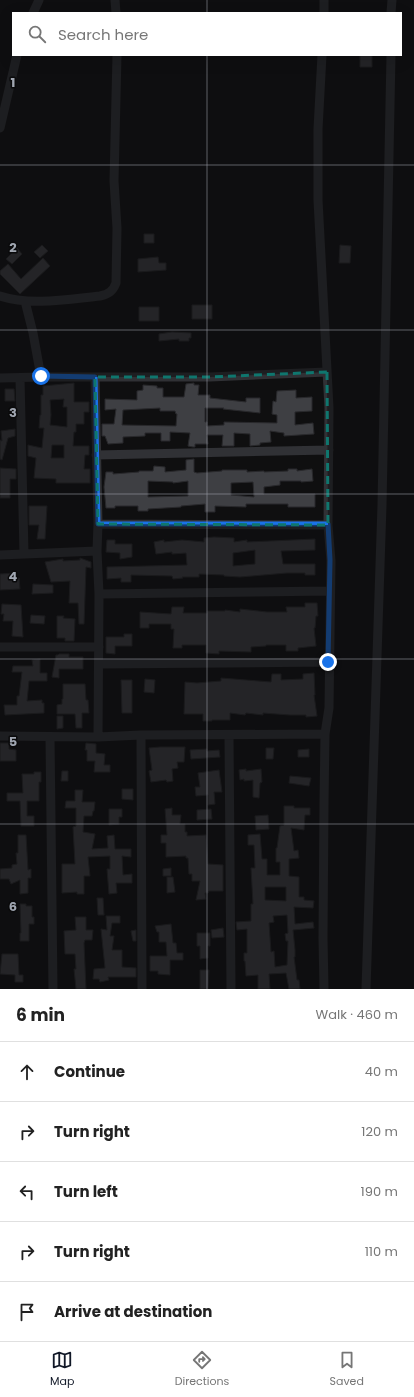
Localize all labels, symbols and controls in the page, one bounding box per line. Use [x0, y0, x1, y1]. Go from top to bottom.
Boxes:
search box [12, 12, 402, 56]
icon: search [26, 23, 48, 45]
text: Search here [58, 24, 148, 45]
text: 1 [11, 73, 15, 92]
text: 2 [9, 238, 17, 257]
route start [32, 367, 50, 385]
text: 3 [9, 403, 17, 422]
text: 4 [9, 567, 18, 586]
route end [319, 653, 337, 671]
text: 5 [9, 732, 17, 751]
text: 6 [9, 897, 17, 916]
text: 6 min [16, 1003, 65, 1027]
text: Walk · 460 m [315, 1005, 398, 1024]
icon: ahead [16, 1061, 38, 1083]
text: Continue [54, 1061, 125, 1082]
text: 40 m [365, 1062, 398, 1081]
icon: right [16, 1121, 38, 1143]
text: Turn right [54, 1121, 130, 1142]
text: 120 m [361, 1122, 398, 1141]
icon: left [16, 1181, 38, 1203]
text: Turn left [54, 1181, 118, 1202]
text: 190 m [361, 1182, 398, 1201]
icon: right [16, 1241, 38, 1263]
text: Turn right [54, 1241, 130, 1262]
text: 110 m [365, 1242, 398, 1261]
icon: arrive [16, 1301, 38, 1323]
text: Arrive at destination [54, 1301, 212, 1322]
tab: Map [50, 1349, 74, 1390]
tab: Directions [175, 1349, 229, 1390]
tab: Saved [330, 1349, 364, 1390]

